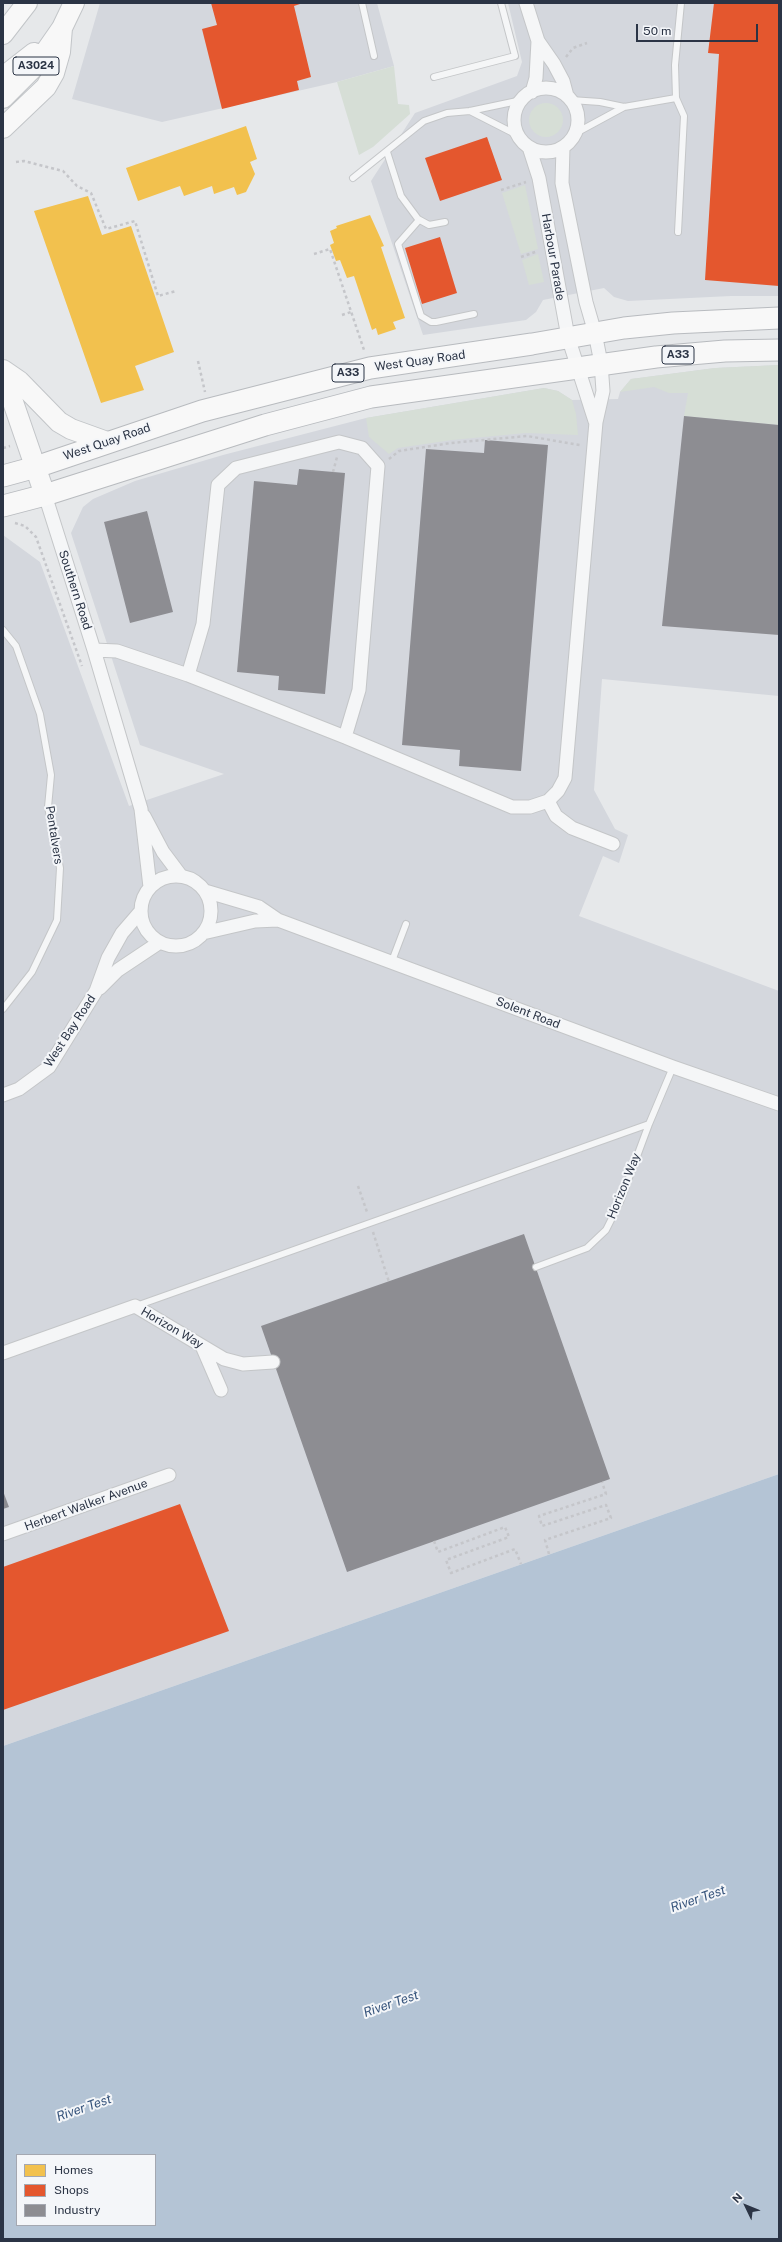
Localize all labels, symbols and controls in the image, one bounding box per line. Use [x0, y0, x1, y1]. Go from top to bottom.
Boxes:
scale bar [638, 16, 760, 42]
text: 50 m [643, 24, 671, 38]
road number: A3024 [13, 57, 59, 75]
street label: Harbour Parade [538, 212, 568, 302]
road number: A33 [662, 346, 694, 364]
street label: West Quay Road [374, 348, 466, 374]
road number: A33 [332, 364, 364, 382]
street label: West Quay Road [61, 420, 153, 464]
street label: Southern Road [55, 548, 95, 632]
street label: Pentalvers [42, 805, 66, 865]
street label: West Bay Road [41, 992, 99, 1070]
street label: Solent Road [494, 994, 562, 1032]
street label: Horizon Way [604, 1151, 644, 1221]
street label: Horizon Way [138, 1304, 206, 1352]
street label: Herbert Walker Avenue [23, 1476, 149, 1534]
water label: River Test [668, 1882, 728, 1916]
water label: River Test [361, 1987, 421, 2021]
water label: River Test [54, 2091, 114, 2125]
legend [16, 2154, 156, 2226]
text: Homes [54, 2163, 93, 2177]
text: Shops [54, 2183, 89, 2197]
north arrow [726, 2186, 766, 2226]
text: N [730, 2191, 745, 2205]
text: Industry [54, 2203, 100, 2217]

